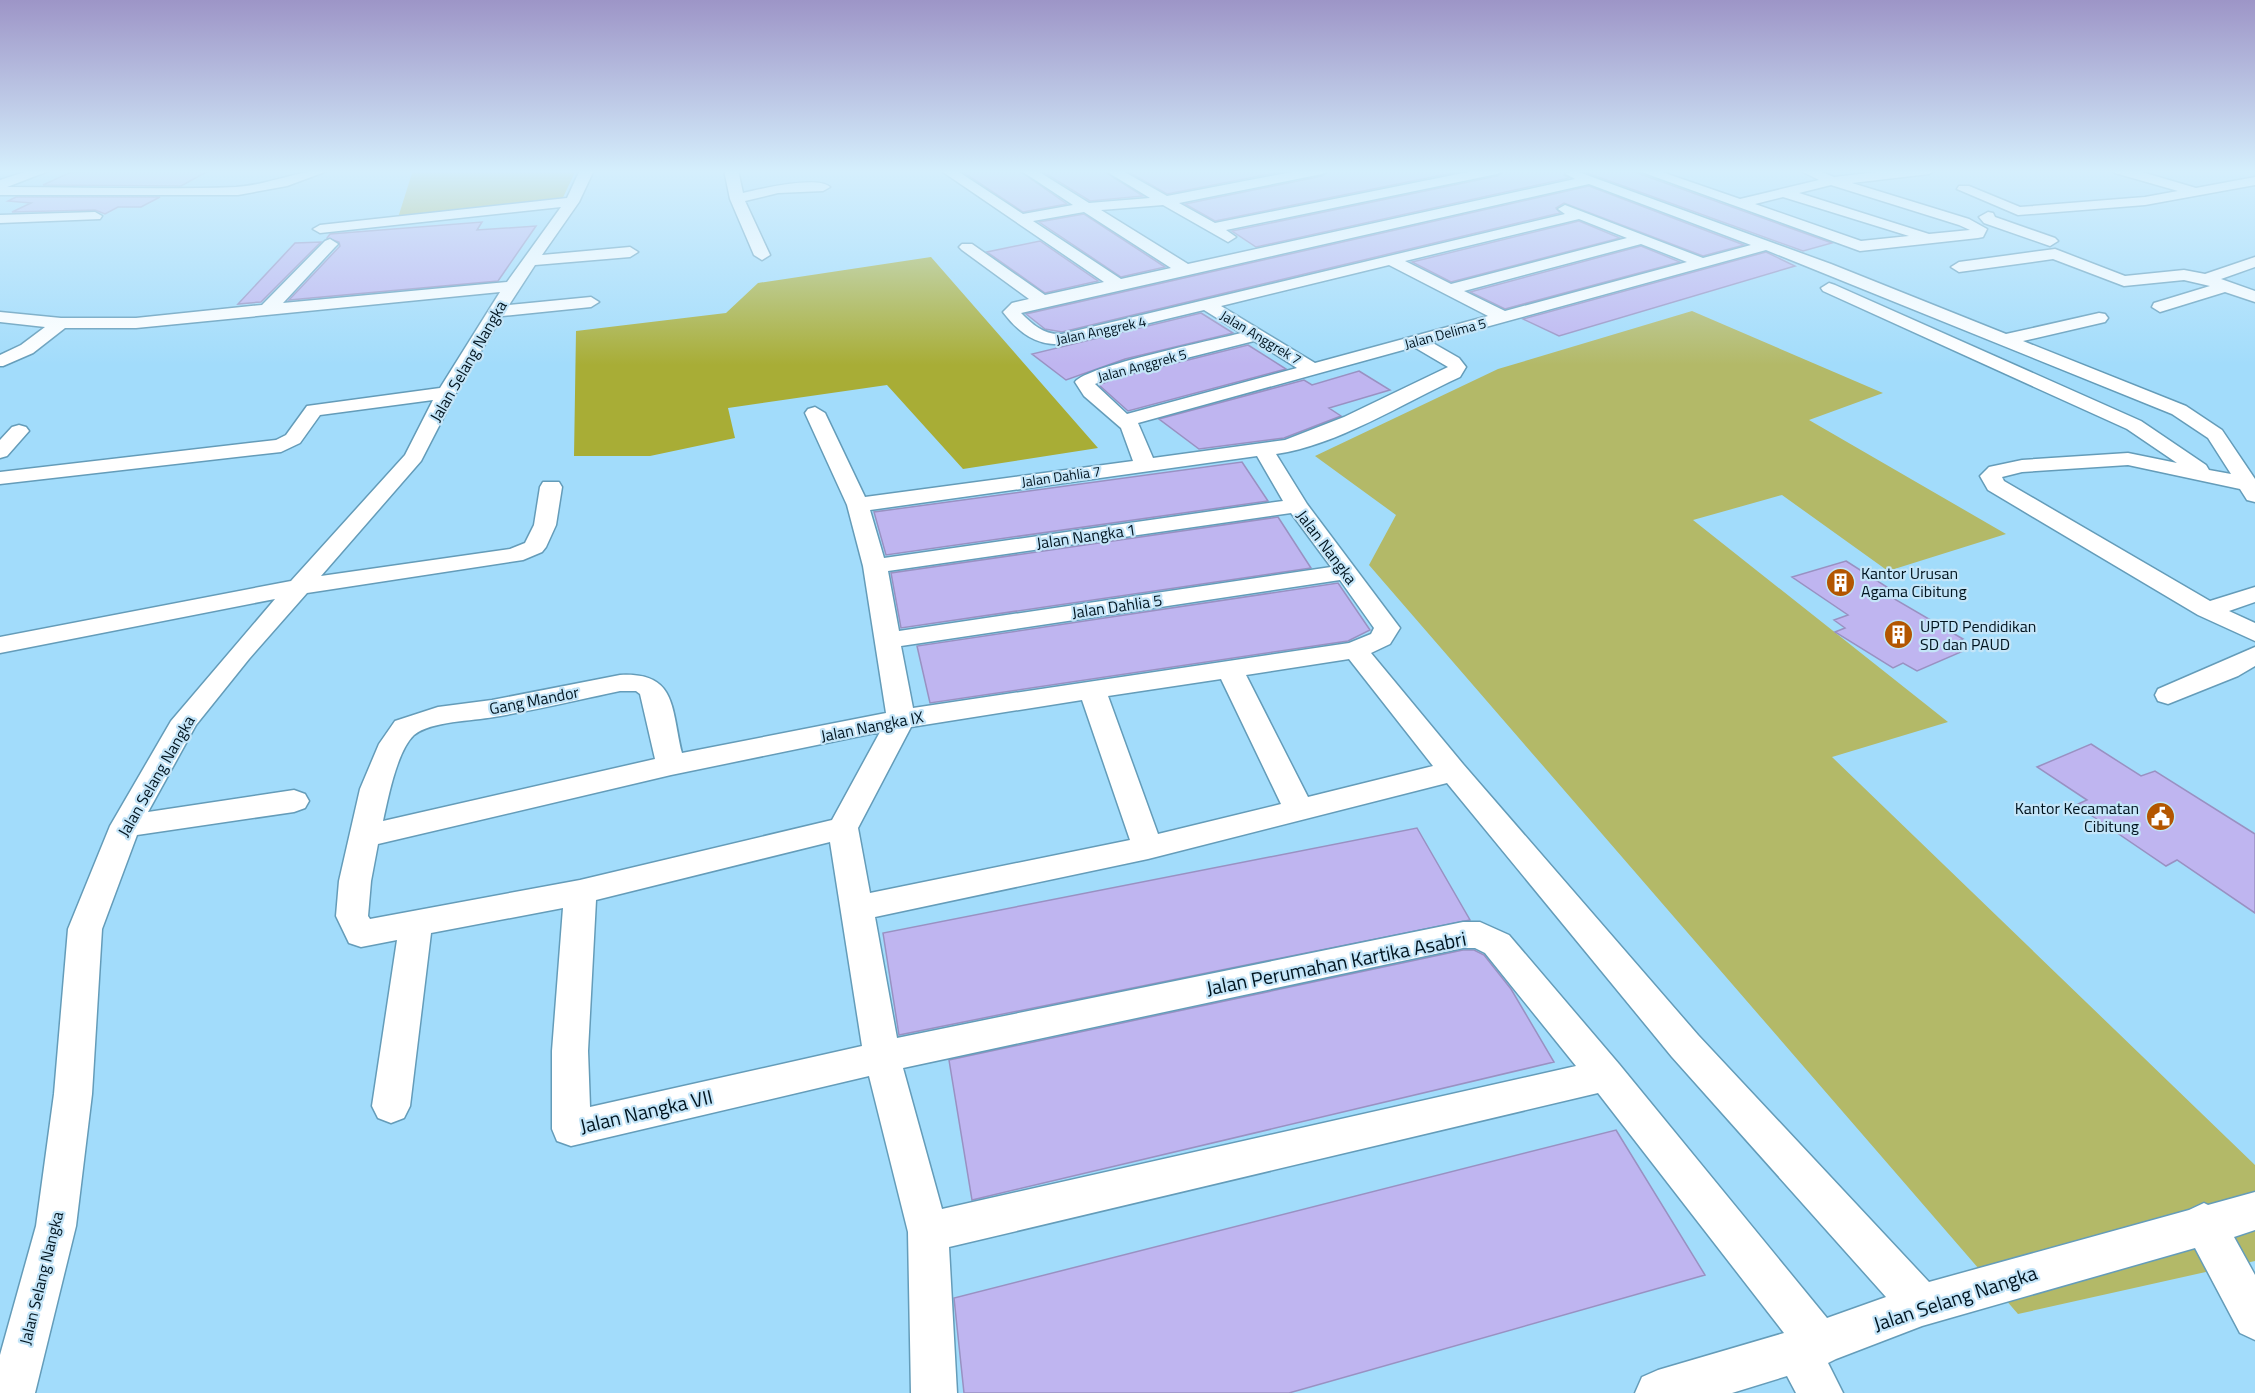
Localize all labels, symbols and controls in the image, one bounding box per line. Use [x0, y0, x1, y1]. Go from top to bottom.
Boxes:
street label: Jalan Selang Nangka [423, 296, 513, 426]
street label: Jalan Anggrek 7 [1216, 304, 1306, 370]
street label: Jalan Anggrek 4 [1054, 310, 1148, 350]
street label: Jalan Delima 5 [1402, 312, 1488, 354]
street label: Jalan Anggrek 5 [1095, 343, 1189, 387]
street label: Jalan Dahlia 7 [1020, 460, 1102, 492]
street label: Jalan Nangka [1291, 505, 1363, 589]
street label: Jalan Nangka 1 [1035, 517, 1137, 555]
place label: Kantor Urusan Agama Cibitung [1861, 561, 1967, 603]
building icon: Kantor Urusan Agama Cibitung [1824, 566, 1856, 598]
street label: Jalan Dahlia 5 [1070, 588, 1164, 624]
place label: UPTD Pendidikan SD dan PAUD [1920, 614, 2036, 656]
building icon: UPTD Pendidikan SD dan PAUD [1883, 619, 1915, 651]
street label: Gang Mandor [487, 679, 581, 720]
street label: Jalan Nangka IX [819, 704, 925, 748]
street label: Jalan Selang Nangka [111, 711, 201, 841]
place label: Kantor Kecamatan Cibitung [2015, 796, 2139, 838]
public building icon: Kantor Kecamatan Cibitung [2144, 801, 2176, 833]
street label: Jalan Perumahan Kartika Asabri [1203, 923, 1469, 1003]
street label: Jalan Nangka VII [576, 1081, 716, 1141]
street label: Jalan Selang Nangka [13, 1209, 69, 1347]
street label: Jalan Selang Nangka [1869, 1257, 2041, 1339]

